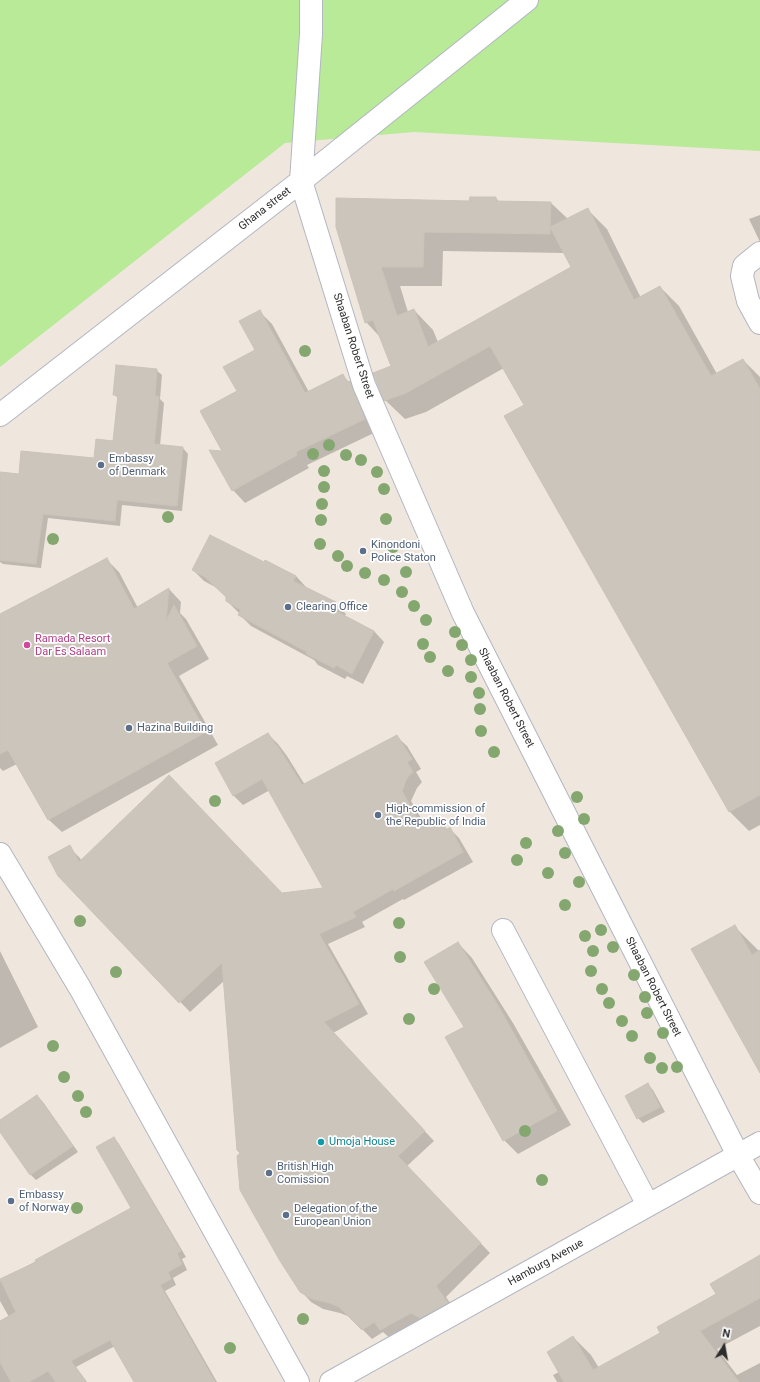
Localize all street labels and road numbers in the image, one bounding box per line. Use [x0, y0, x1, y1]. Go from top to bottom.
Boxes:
street label: Ghana street [236, 185, 294, 233]
street label: Shaaban Robert Street [330, 292, 376, 400]
street label: Shaaban Robert Street [475, 646, 537, 750]
street label: Shaaban Robert Street [622, 935, 684, 1039]
street label: Hamburg Avenue [506, 1237, 586, 1289]

